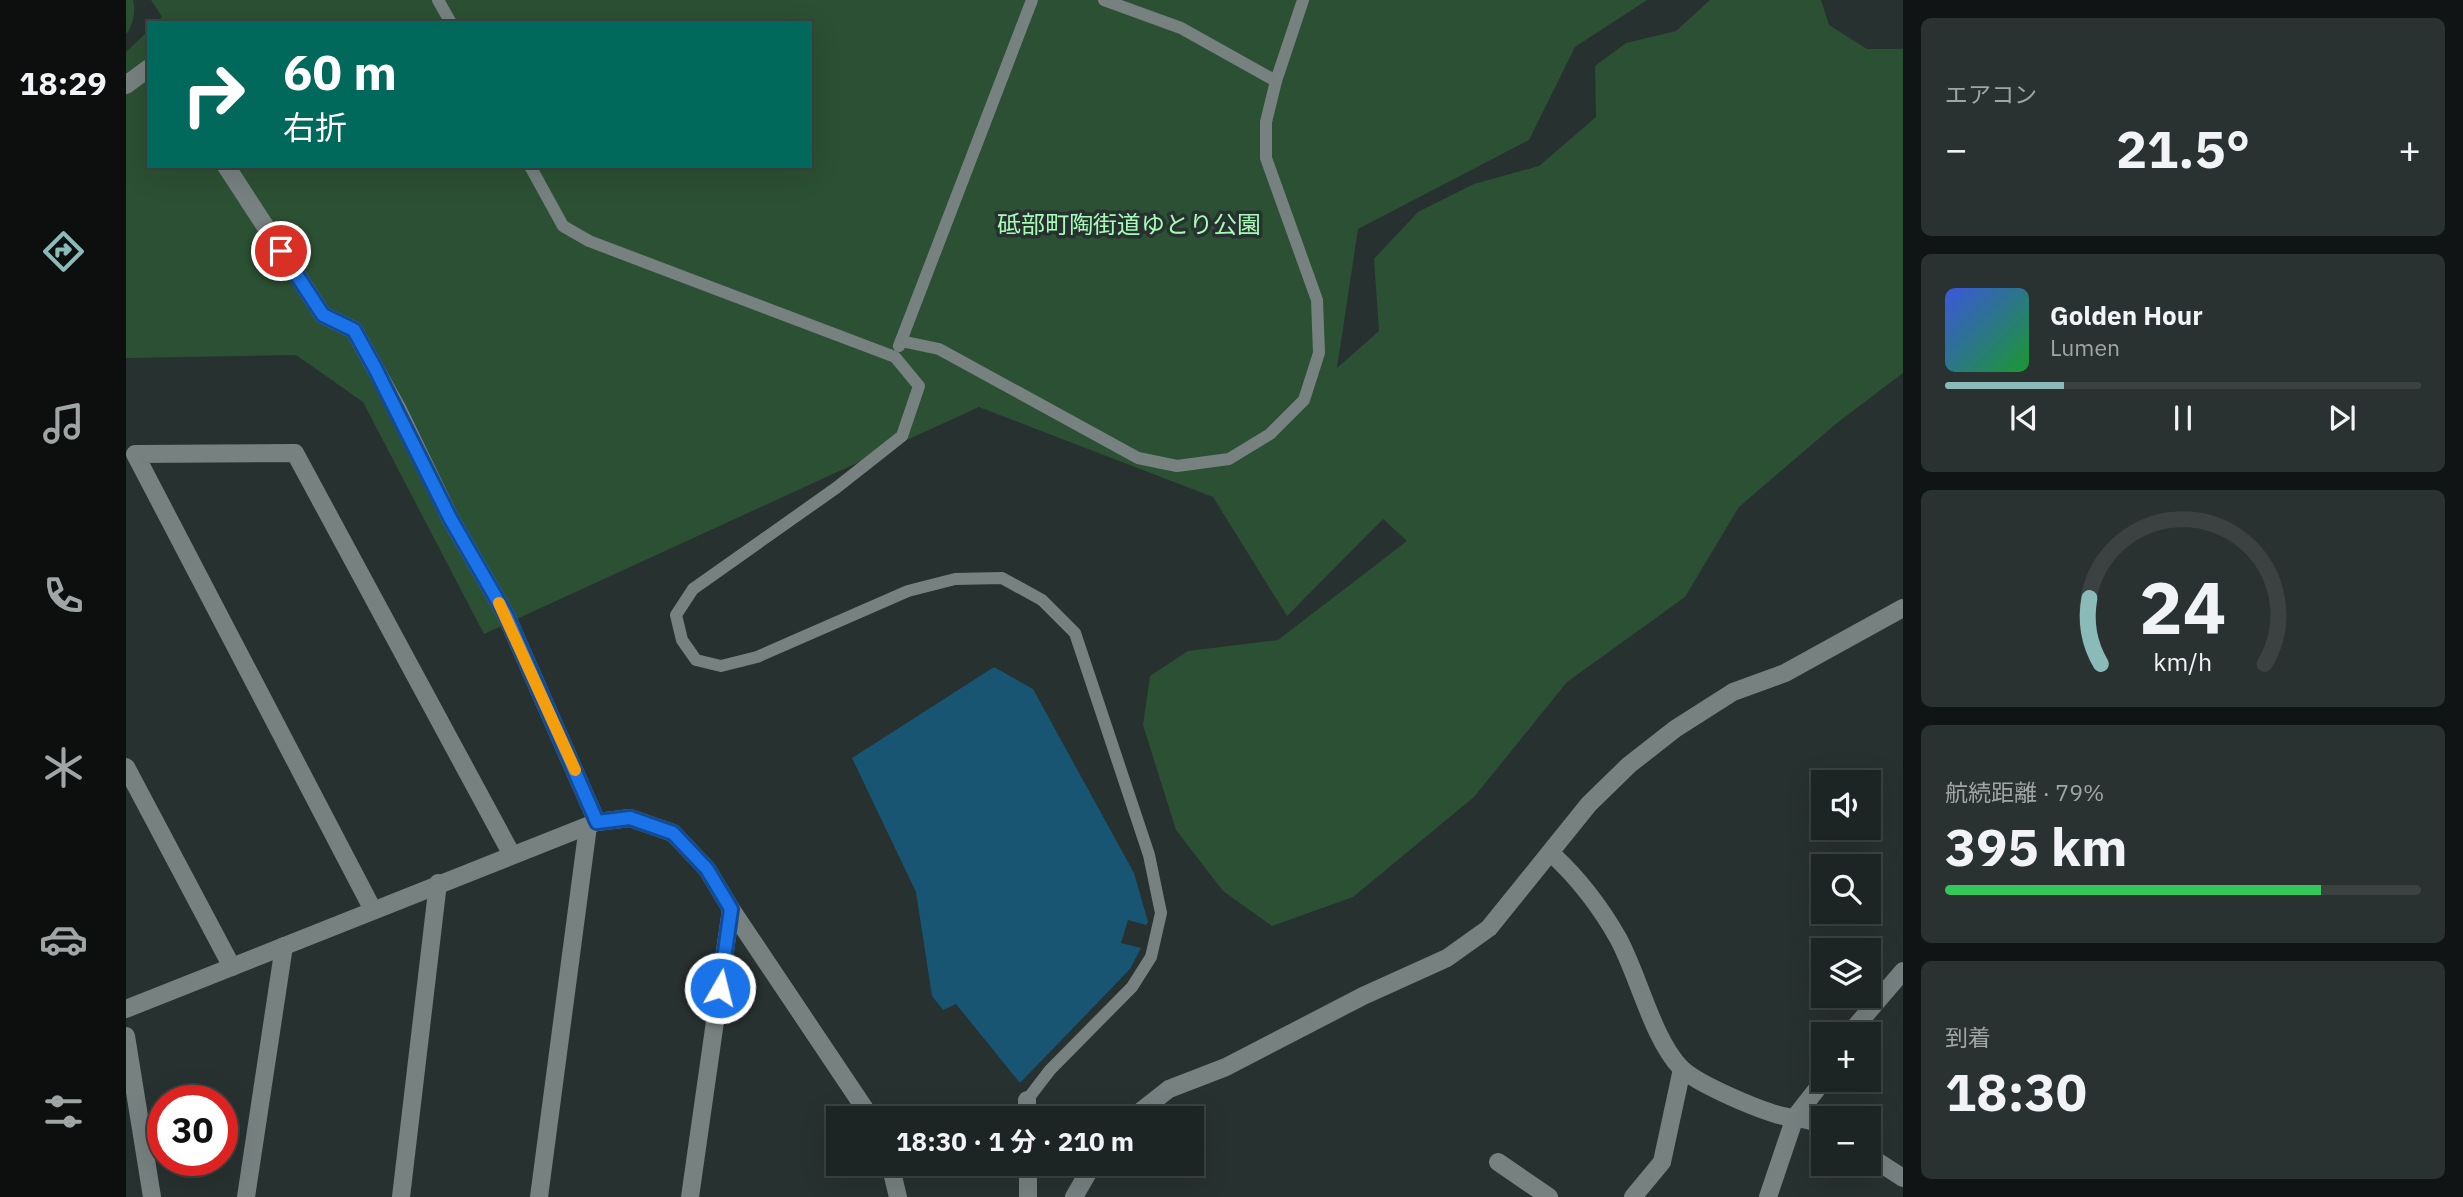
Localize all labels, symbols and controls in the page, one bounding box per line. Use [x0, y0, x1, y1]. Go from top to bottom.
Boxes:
text: 60 m [283, 40, 397, 103]
icon: right [168, 49, 259, 140]
text: 18:29 [19, 62, 107, 104]
text: エアコン [1945, 79, 2037, 109]
text: 右折 [283, 106, 347, 148]
text: 21.5° [2116, 115, 2250, 182]
text: − [1945, 124, 1968, 173]
text: + [2398, 124, 2421, 173]
park label: 砥部町陶街道ゆとり公園 [997, 208, 1261, 240]
pin [251, 221, 311, 281]
icon: directions [39, 227, 88, 276]
icon: arrive [262, 232, 300, 270]
text: Golden Hour [2050, 298, 2203, 332]
text: Lumen [2050, 332, 2120, 362]
icon: music [39, 399, 88, 448]
icon: previous [2005, 399, 2043, 437]
icon: pause [2164, 399, 2202, 437]
icon: next [2323, 399, 2361, 437]
text: 24 [2139, 560, 2227, 655]
icon: phone [39, 571, 88, 620]
text: km/h [2154, 645, 2212, 678]
icon: climate [39, 743, 88, 792]
map controls [1811, 770, 1881, 1176]
button: sound [1811, 770, 1881, 840]
text: 航続距離 · 79% [1945, 777, 2104, 807]
text: 395 km [1945, 813, 2127, 880]
button: search [1811, 854, 1881, 924]
icon: car [39, 915, 88, 964]
button: layers [1811, 938, 1881, 1008]
position arrow [683, 951, 757, 1025]
button: + [1811, 1022, 1881, 1092]
text: 到着 [1945, 1022, 1991, 1052]
text: 18:30 [1945, 1058, 2087, 1125]
speed limit sign: 30 [147, 1085, 238, 1176]
icon: filters [39, 1087, 88, 1136]
button: − [1811, 1106, 1881, 1176]
text: 18:30 · 1 分 · 210 m [896, 1124, 1134, 1158]

